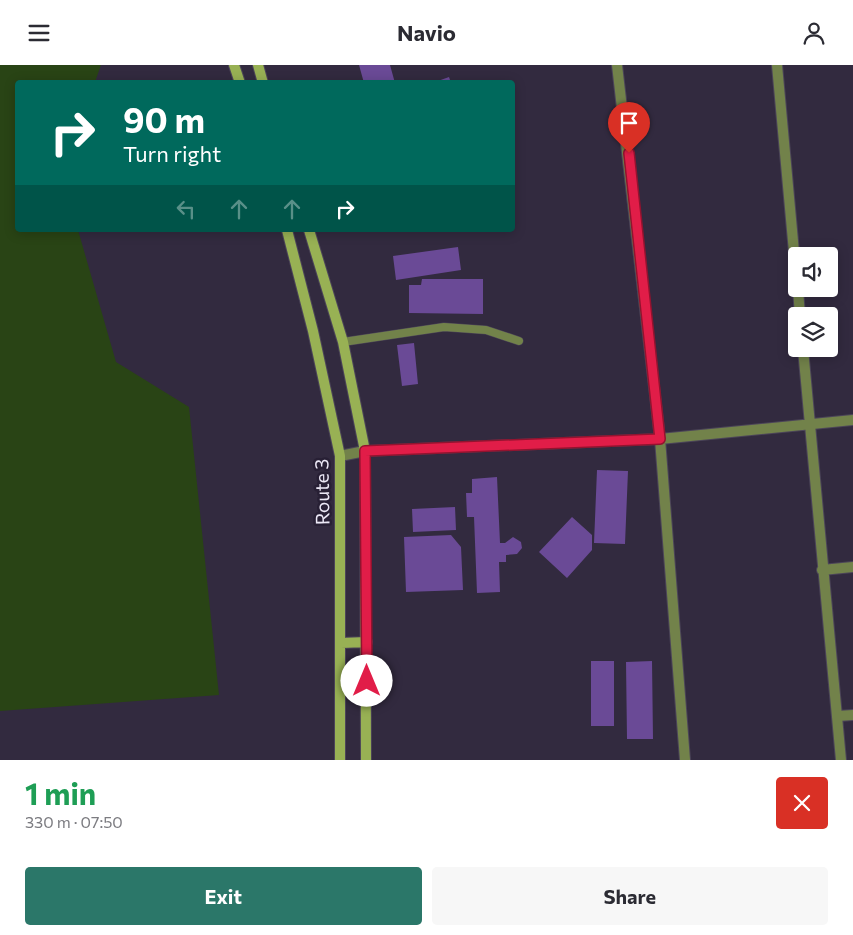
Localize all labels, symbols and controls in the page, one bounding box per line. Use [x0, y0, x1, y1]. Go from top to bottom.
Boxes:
icon: menu [25, 19, 53, 47]
text: Navio [397, 19, 456, 46]
icon: person [800, 19, 828, 47]
text: 90 m [123, 97, 205, 140]
icon: right [40, 100, 105, 165]
pin [608, 102, 650, 153]
icon: arrive [615, 109, 643, 137]
text: Turn right [123, 140, 221, 167]
icon: left [172, 195, 200, 223]
icon: ahead [225, 195, 253, 223]
icon: ahead [278, 195, 306, 223]
icon: right [331, 195, 359, 223]
map controls [788, 247, 838, 357]
button: sound [788, 247, 838, 297]
button: layers [788, 307, 838, 357]
street label: Route 3 [309, 459, 334, 525]
position arrow [340, 654, 392, 706]
text: 1 min [25, 774, 96, 811]
button: close [776, 777, 828, 829]
text: 330 m · 07:50 [25, 812, 123, 831]
button: Exit [25, 867, 422, 925]
button: Share [432, 867, 828, 925]

